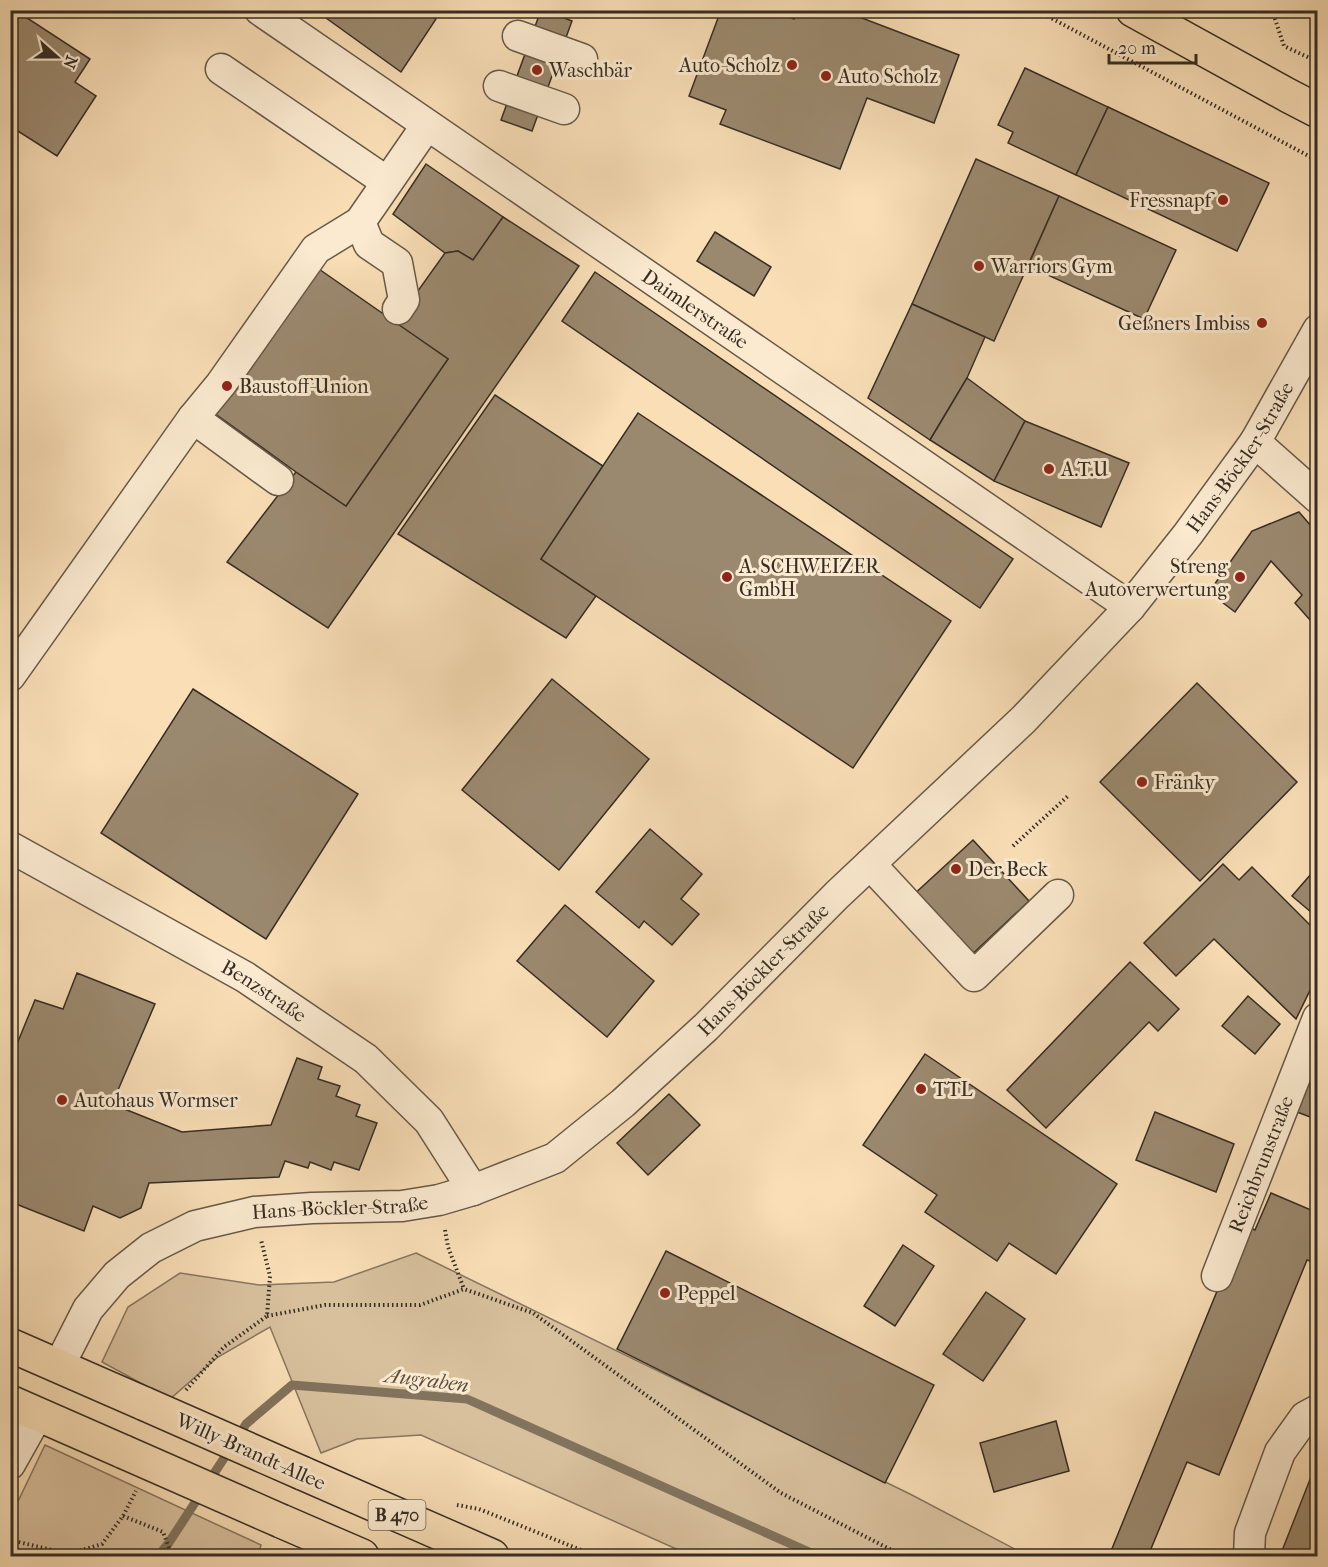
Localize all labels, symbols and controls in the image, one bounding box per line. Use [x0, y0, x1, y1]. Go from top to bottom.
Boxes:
north arrow [27, 27, 87, 87]
scale bar [1109, 27, 1196, 65]
text: 20 m [1118, 38, 1156, 59]
text: N [59, 53, 82, 72]
place label: Auto-Scholz [678, 54, 780, 77]
marker: Auto-Scholz [785, 58, 799, 72]
place label: Waschbär [548, 59, 632, 82]
marker: Waschbär [530, 63, 544, 77]
place label: Auto Scholz [837, 65, 938, 88]
marker: Auto Scholz [819, 69, 833, 83]
place label: Fressnapf [1129, 189, 1215, 212]
marker: Fressnapf [1216, 193, 1230, 207]
place label: Warriors Gym [990, 255, 1113, 278]
marker: Warriors Gym [972, 259, 986, 273]
street label: Daimlerstraße [637, 265, 753, 354]
place label: Geßners Imbiss [1118, 312, 1250, 335]
marker: Geßners Imbiss [1255, 316, 1269, 330]
place label: Baustoff-Union [239, 375, 369, 398]
street label: Hans-Böckler-Straße [1182, 378, 1299, 537]
marker: Baustoff-Union [220, 379, 234, 393]
place label: A.T.U [1060, 458, 1109, 481]
marker: A.T.U [1042, 462, 1056, 476]
place label: A. SCHWEIZER GmbH [738, 555, 881, 601]
place label: Streng Autoverwertung [1084, 555, 1228, 601]
marker: A. SCHWEIZER GmbH [720, 570, 734, 584]
marker: Streng Autoverwertung [1233, 570, 1247, 584]
place label: Fränky [1154, 771, 1216, 794]
marker: Fränky [1135, 775, 1149, 789]
place label: Der Beck [968, 858, 1049, 881]
marker: Der Beck [949, 862, 963, 876]
street label: Hans-Böckler-Straße [693, 899, 834, 1041]
street label: Benzstraße [217, 955, 311, 1027]
place label: TTL [933, 1078, 972, 1101]
marker: TTL [914, 1082, 928, 1096]
place label: Autohaus Wormser [73, 1089, 238, 1112]
marker: Autohaus Wormser [55, 1093, 69, 1107]
street label: Reichbrunstraße [1224, 1093, 1298, 1236]
street label: Hans-Böckler-Straße [251, 1191, 430, 1224]
place label: Peppel [677, 1282, 736, 1305]
marker: Peppel [658, 1286, 672, 1300]
water label: Augraben [381, 1363, 470, 1397]
street label: Willy-Brandt-Allee [172, 1408, 329, 1495]
road number: B 470 [368, 1500, 426, 1530]

